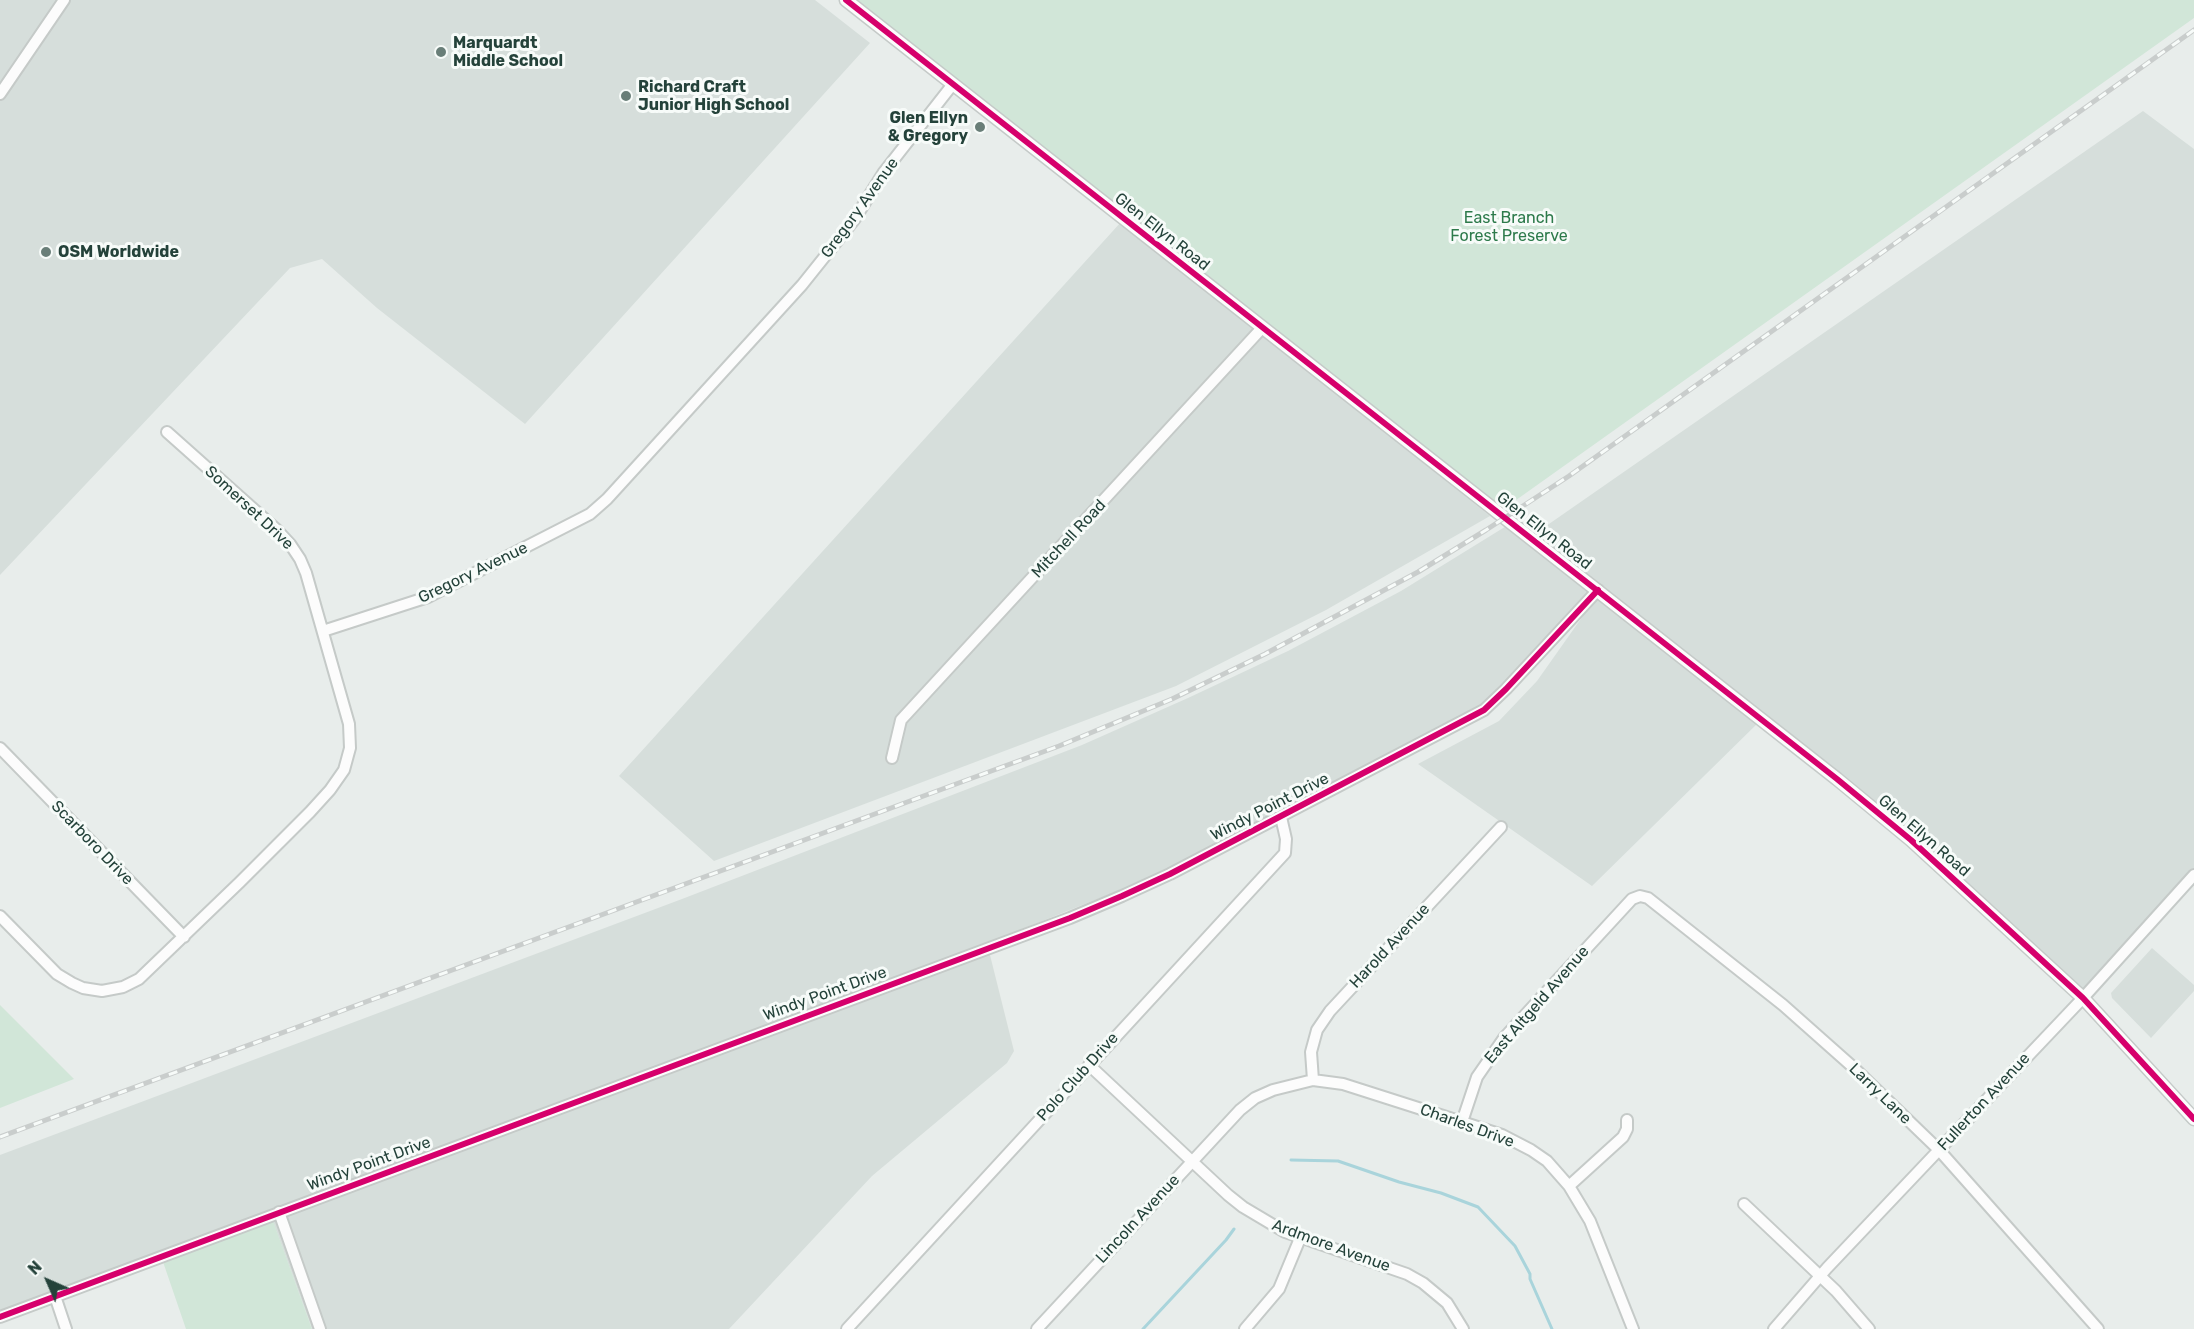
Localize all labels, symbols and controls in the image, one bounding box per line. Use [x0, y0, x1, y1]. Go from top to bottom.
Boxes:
place label: Marquardt Middle School [453, 33, 563, 71]
marker: Marquardt Middle School [434, 45, 448, 59]
place label: Richard Craft Junior High School [638, 77, 789, 115]
marker: Richard Craft Junior High School [619, 89, 633, 103]
place label: Glen Ellyn & Gregory [888, 108, 968, 146]
marker: Glen Ellyn & Gregory [973, 120, 987, 134]
street label: Gregory Avenue [817, 154, 903, 262]
street label: Glen Ellyn Road [1111, 189, 1213, 275]
park label: East Branch Forest Preserve [1450, 208, 1568, 246]
place label: OSM Worldwide [58, 242, 179, 262]
marker: OSM Worldwide [39, 245, 53, 259]
street label: Somerset Drive [201, 462, 297, 554]
street label: Glen Ellyn Road [1493, 488, 1595, 574]
street label: Mitchell Road [1028, 496, 1110, 582]
street label: Gregory Avenue [415, 538, 531, 608]
street label: Windy Point Drive [1208, 769, 1332, 845]
street label: Glen Ellyn Road [1874, 791, 1974, 881]
street label: Scarboro Drive [47, 797, 137, 889]
street label: Harold Avenue [1346, 900, 1434, 992]
street label: East Altgeld Avenue [1481, 942, 1593, 1068]
street label: Windy Point Drive [761, 963, 889, 1025]
street label: Polo Club Drive [1033, 1029, 1123, 1125]
street label: Fullerton Avenue [1934, 1049, 2034, 1155]
street label: Larry Lane [1845, 1060, 1915, 1128]
street label: Charles Drive [1417, 1100, 1517, 1152]
street label: Windy Point Drive [305, 1133, 433, 1195]
street label: Lincoln Avenue [1092, 1171, 1184, 1267]
street label: Ardmore Avenue [1269, 1216, 1393, 1276]
north arrow [18, 1251, 78, 1311]
text: N [24, 1257, 46, 1279]

